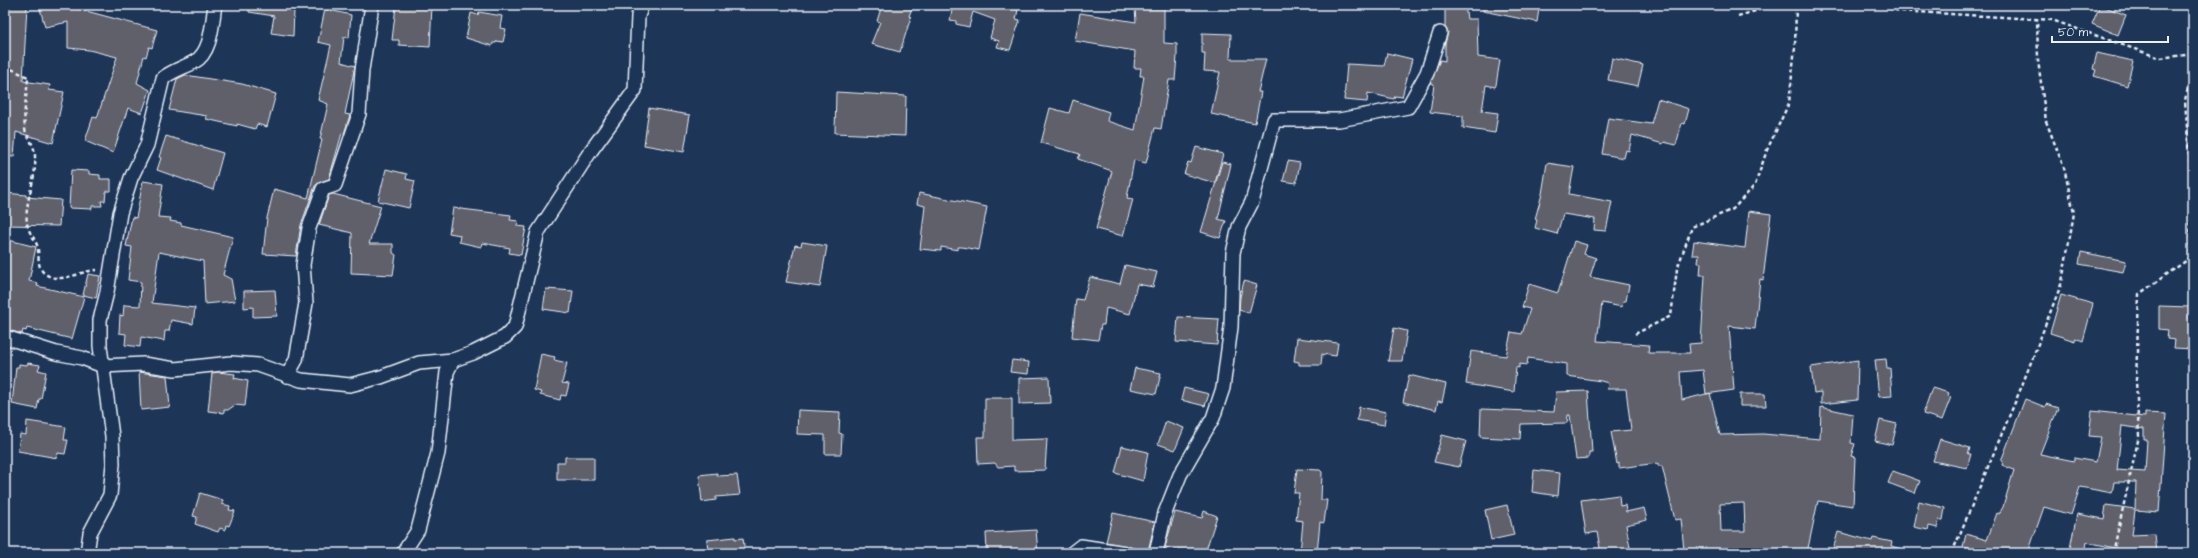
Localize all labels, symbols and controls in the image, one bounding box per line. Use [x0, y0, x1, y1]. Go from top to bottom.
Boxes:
scale bar [2052, 18, 2168, 44]
text: 50 m [2058, 24, 2089, 41]

